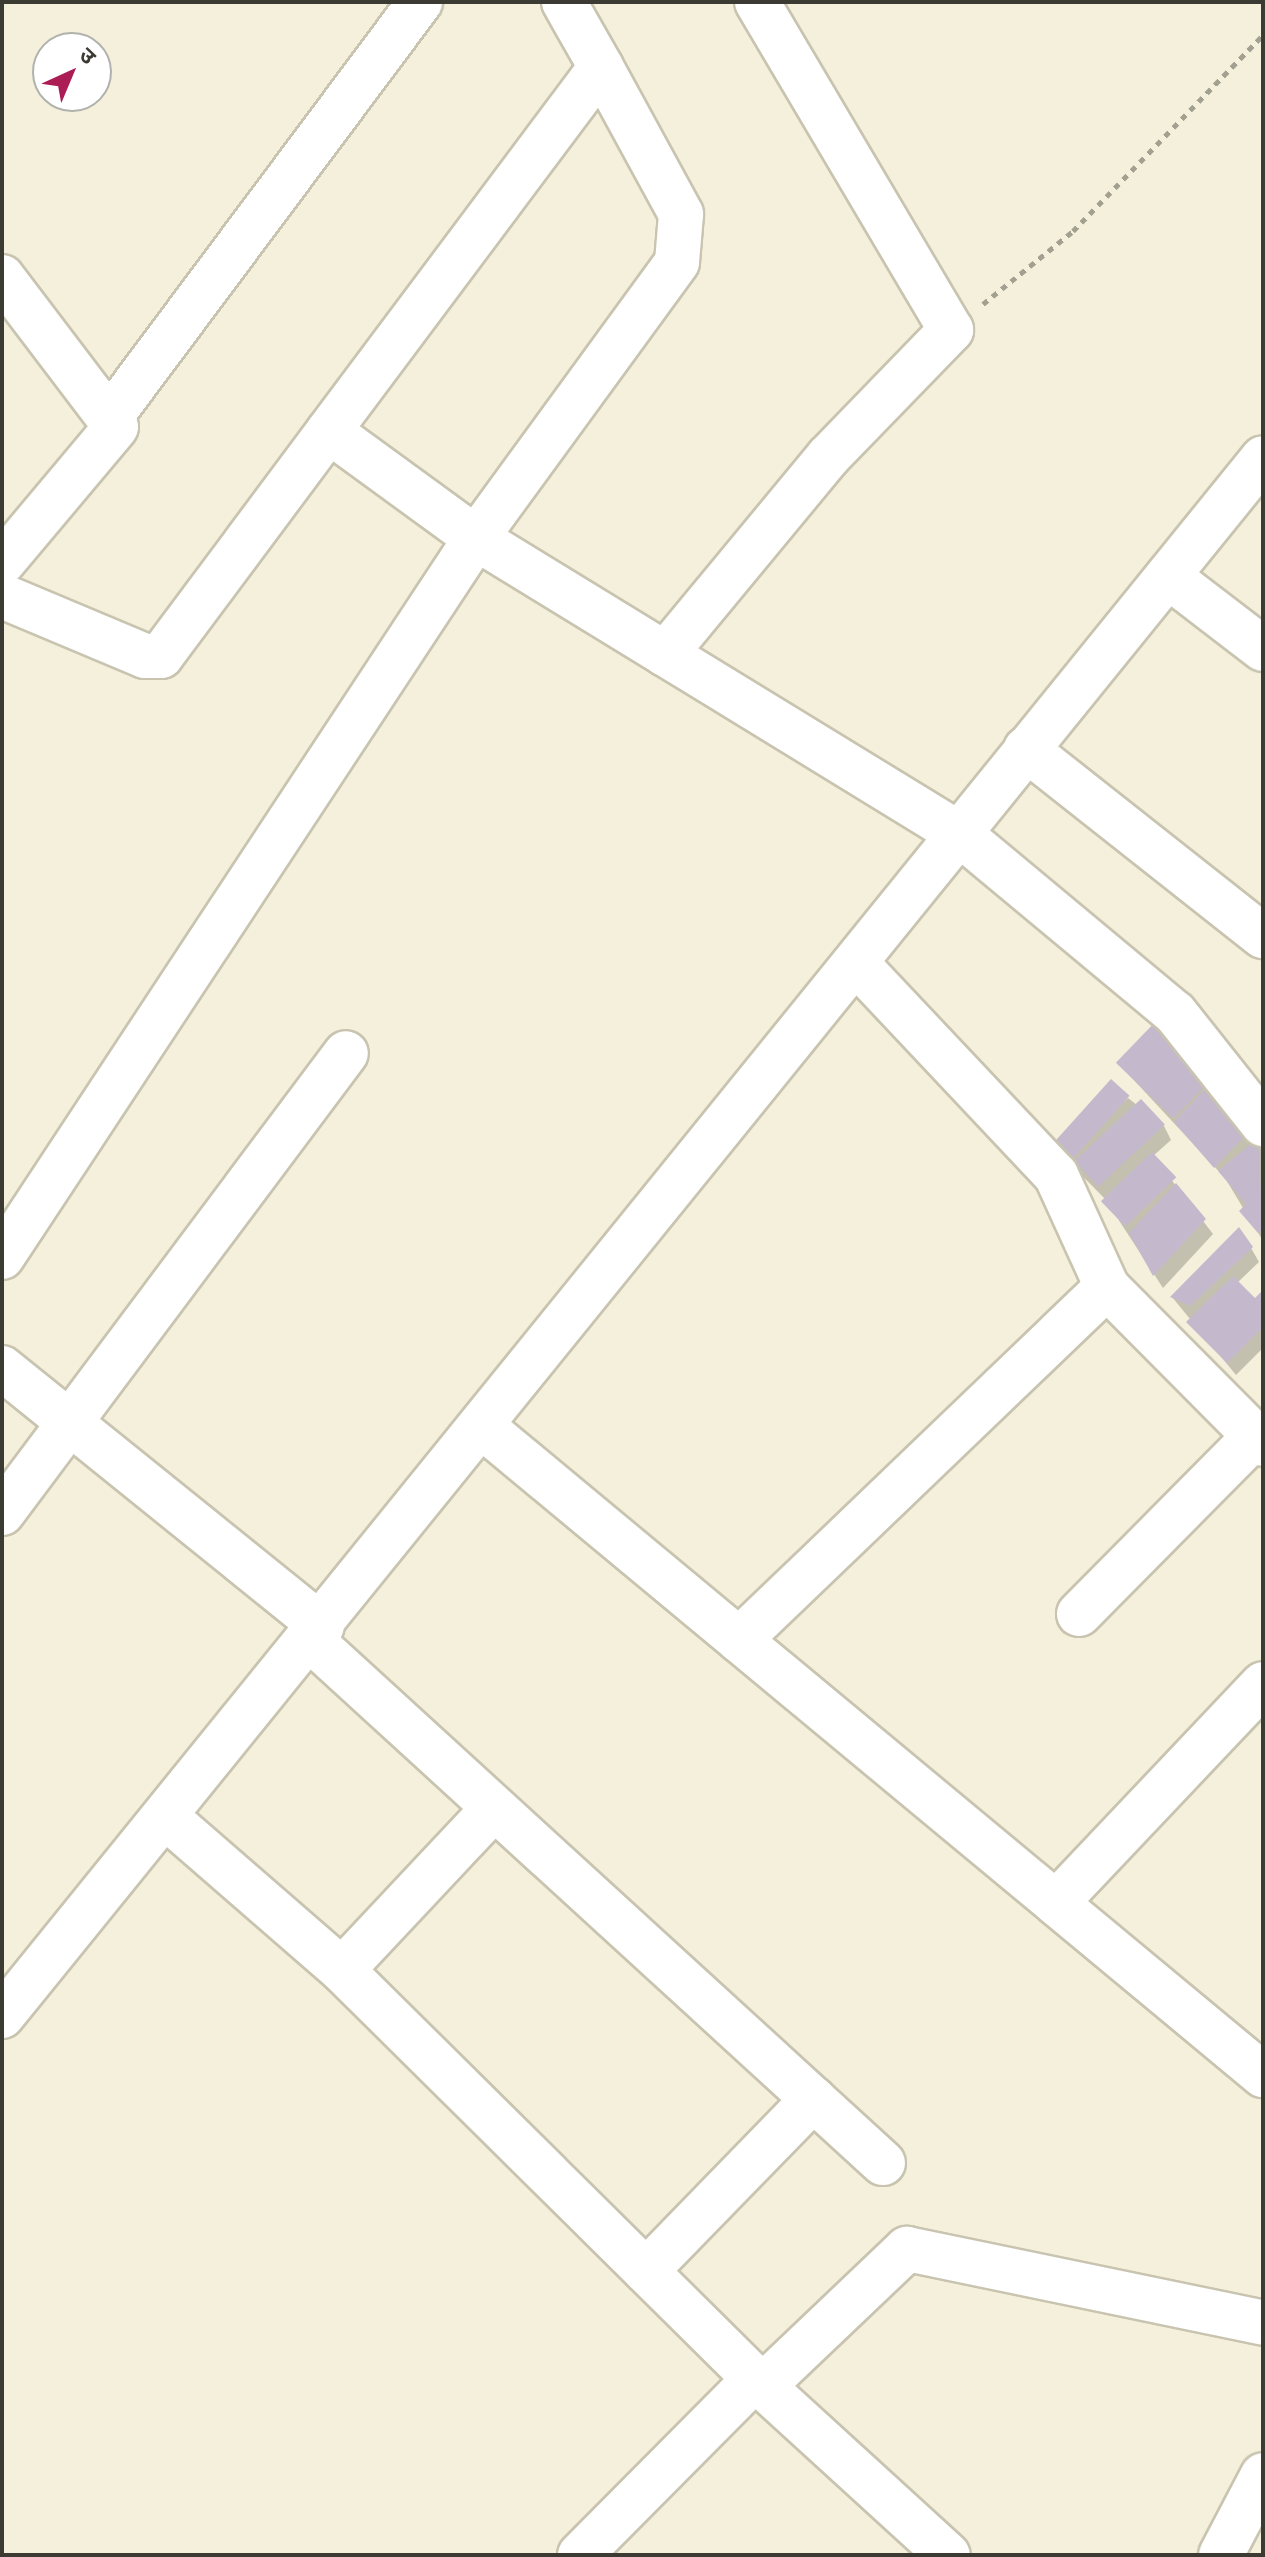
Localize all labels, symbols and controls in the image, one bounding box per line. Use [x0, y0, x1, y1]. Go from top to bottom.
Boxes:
north arrow [32, 32, 112, 112]
text: उ [74, 42, 101, 69]

